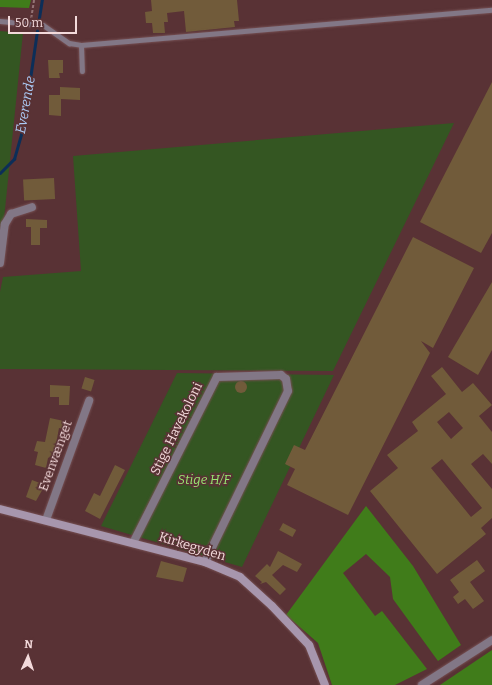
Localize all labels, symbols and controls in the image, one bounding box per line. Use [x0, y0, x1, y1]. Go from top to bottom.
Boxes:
scale bar [10, 8, 79, 34]
text: 50 m [15, 16, 43, 30]
water label: Everende [13, 75, 39, 135]
street label: Stige Havekoloni [148, 380, 206, 478]
street label: Evenvænget [36, 418, 76, 494]
park label: Stige H/F [178, 472, 230, 488]
street label: Kirkegyden [157, 529, 227, 565]
north arrow [8, 637, 48, 677]
text: N [24, 638, 33, 651]

